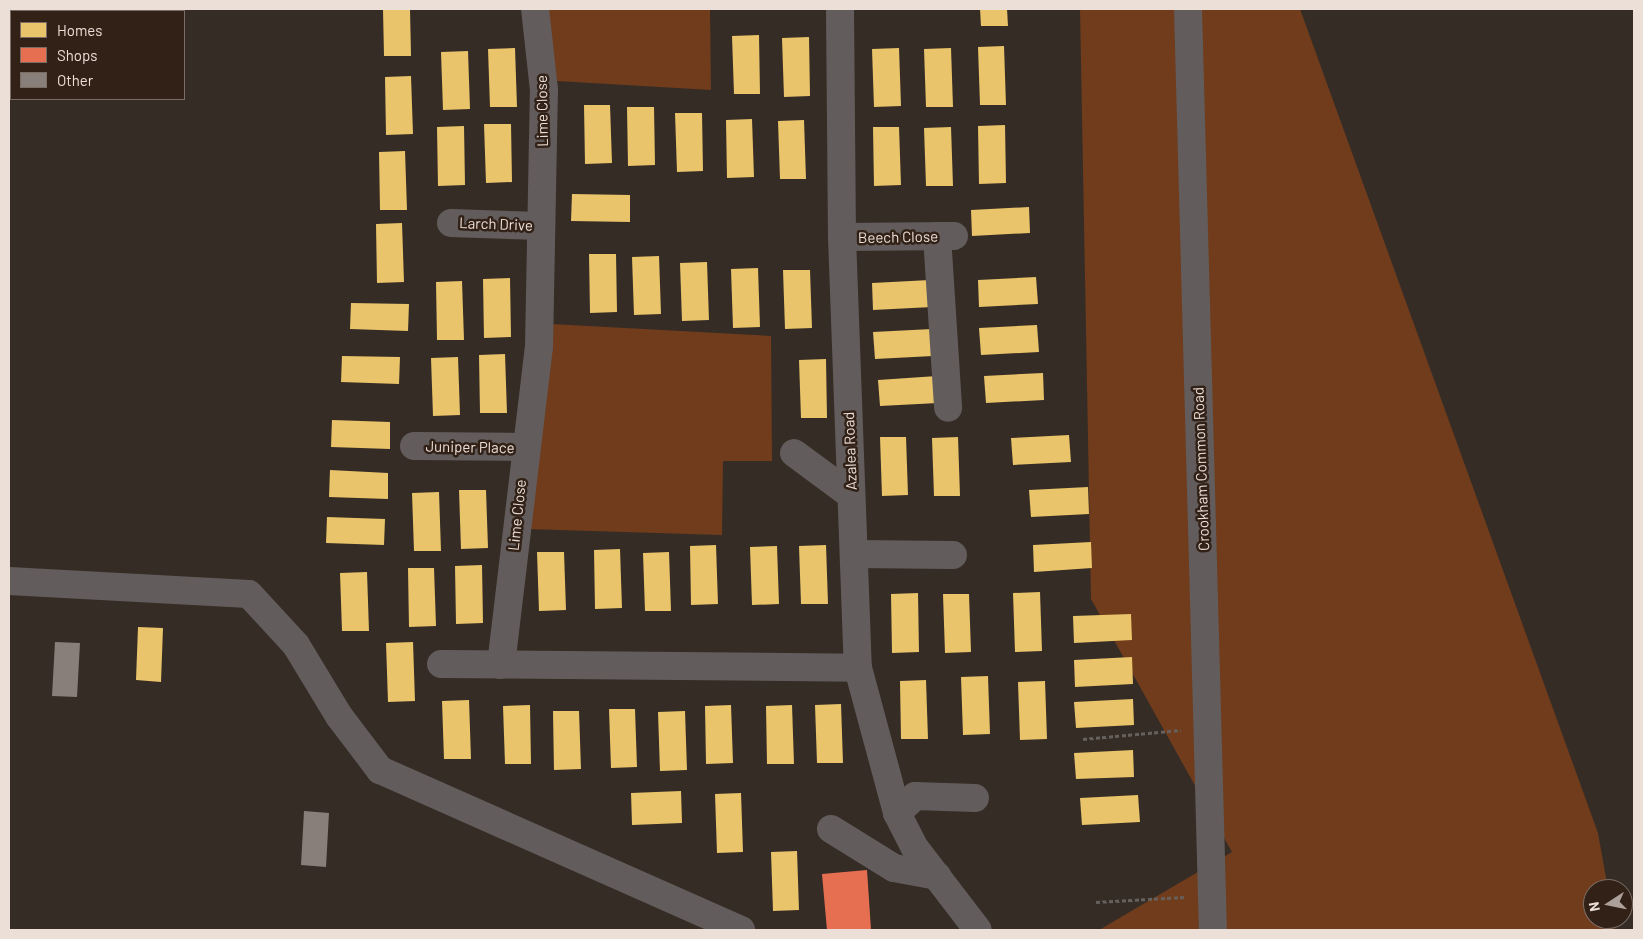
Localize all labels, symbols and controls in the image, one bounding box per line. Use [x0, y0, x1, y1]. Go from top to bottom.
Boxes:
legend [10, 10, 185, 100]
text: Homes [57, 21, 102, 39]
text: Shops [57, 46, 97, 64]
text: Other [57, 71, 93, 89]
street label: Lime Close [532, 75, 552, 147]
street label: Larch Drive [459, 214, 533, 234]
street label: Beech Close [858, 227, 938, 247]
street label: Crookham Common Road [1189, 387, 1213, 551]
street label: Azalea Road [840, 411, 860, 491]
street label: Juniper Place [425, 437, 515, 457]
street label: Lime Close [504, 478, 530, 552]
north arrow [1583, 879, 1633, 929]
text: N [1585, 901, 1603, 913]

